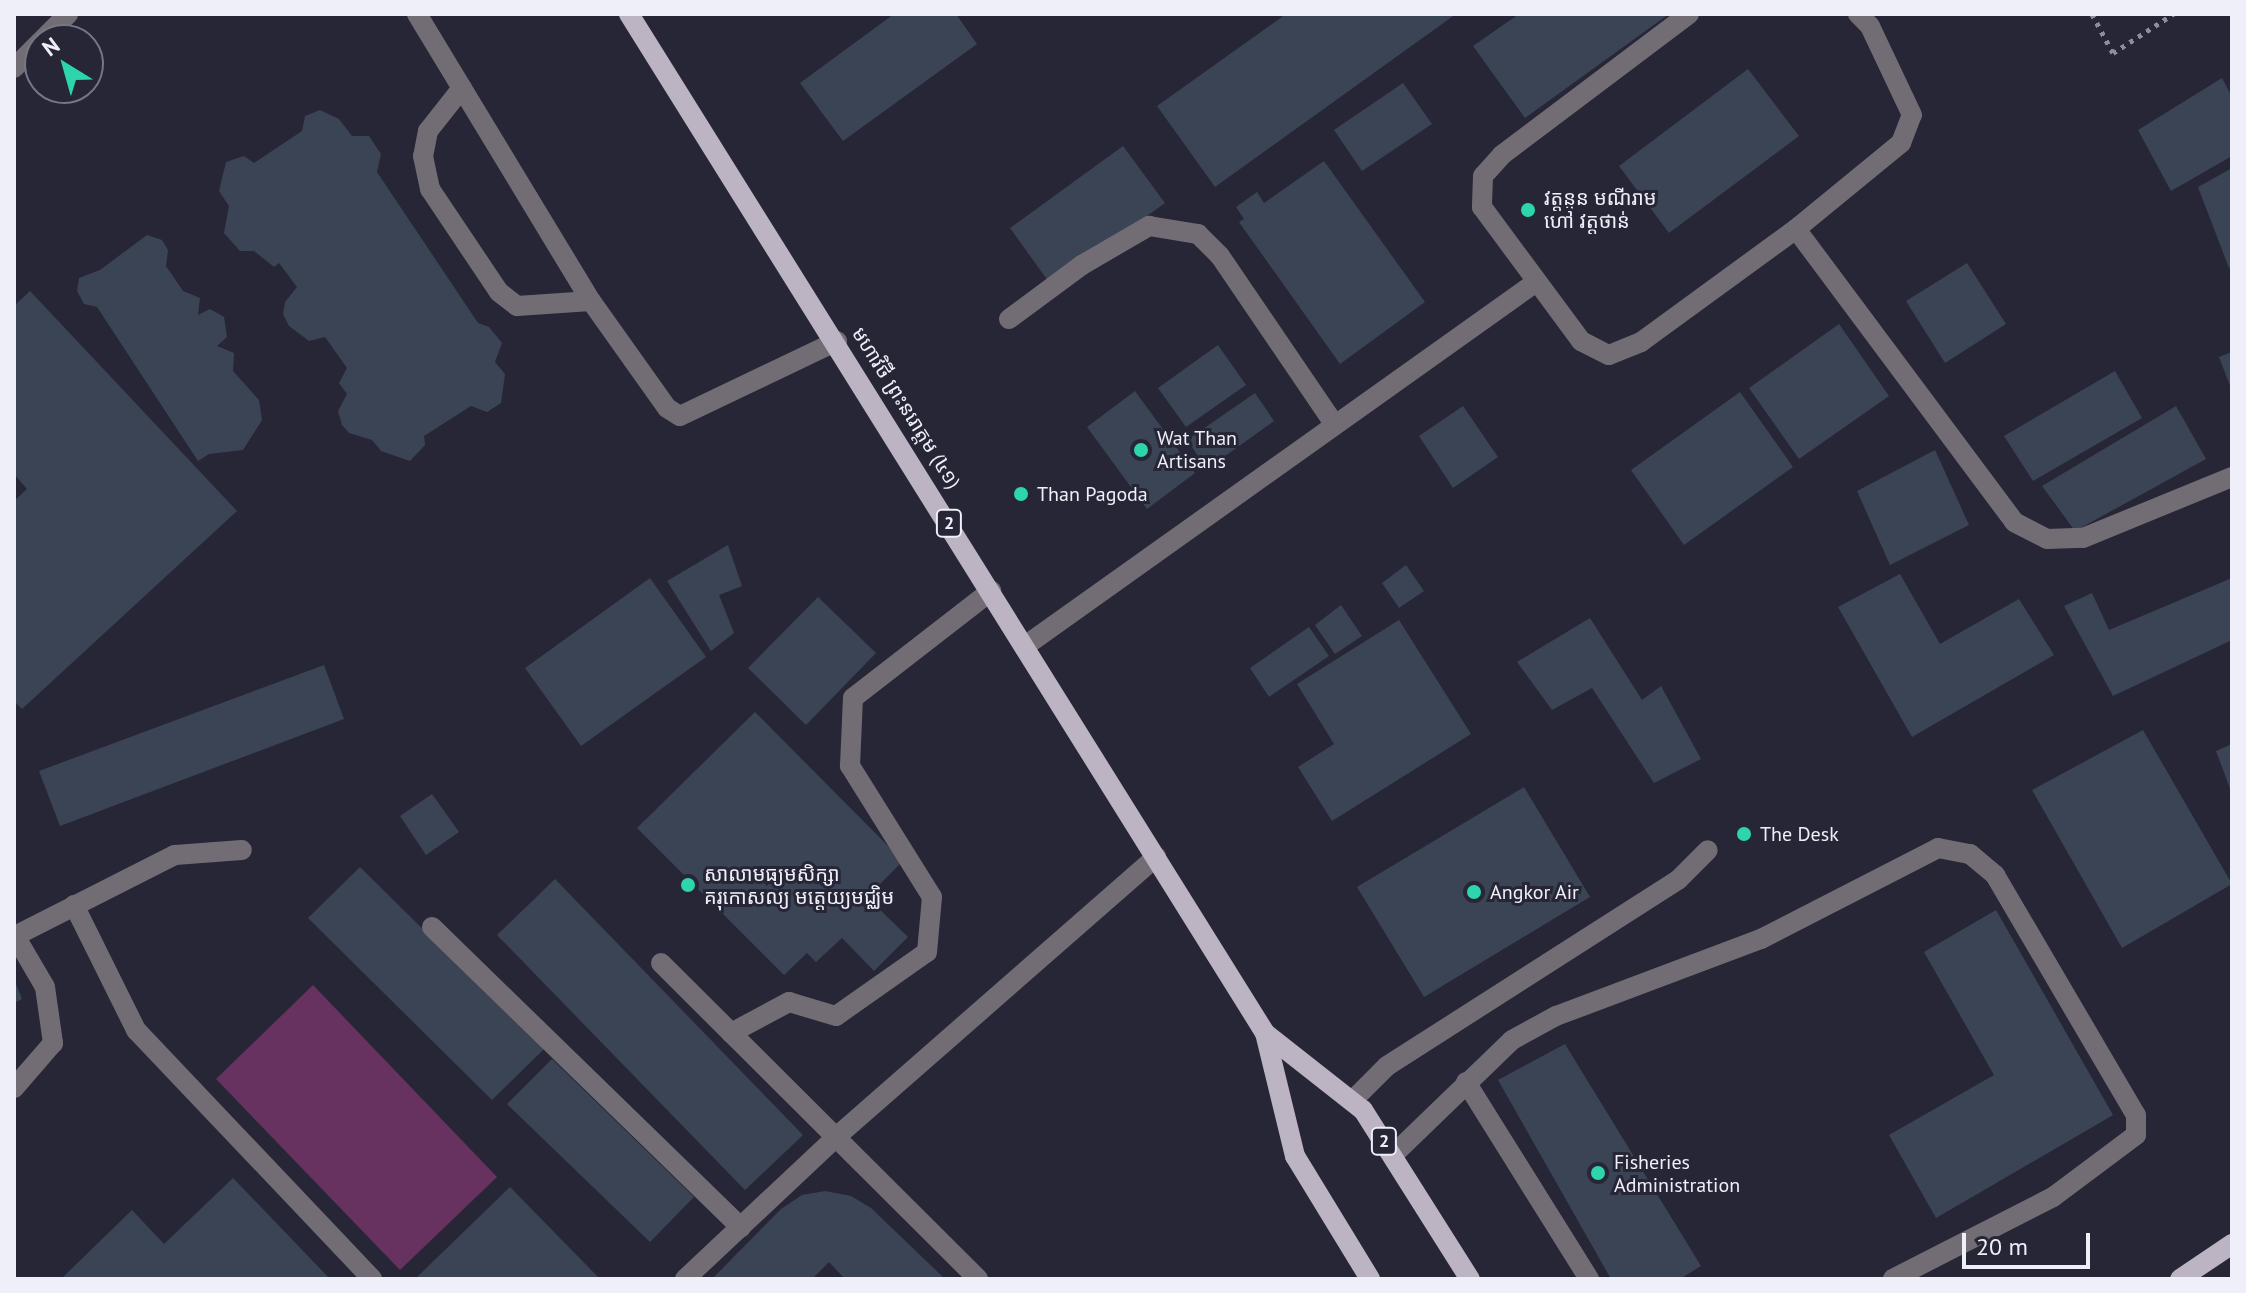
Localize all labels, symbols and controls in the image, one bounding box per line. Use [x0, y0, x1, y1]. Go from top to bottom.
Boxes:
north arrow [24, 24, 104, 104]
text: N [37, 31, 65, 62]
place label: វត្តនួន មណីរាម ហៅ វត្តថាន់ [1544, 186, 1656, 233]
marker: វត្តនួន មណីរាម ហៅ វត្តថាន់ [1519, 201, 1537, 219]
street label: មហាវិថី ព្រះនរោត្តម (៤១) [847, 323, 965, 493]
place label: Wat Than Artisans [1157, 426, 1238, 473]
marker: Wat Than Artisans [1132, 441, 1150, 459]
place label: Than Pagoda [1037, 482, 1148, 506]
marker: Than Pagoda [1012, 485, 1030, 503]
road number: 2 [935, 509, 963, 537]
place label: The Desk [1760, 822, 1839, 846]
marker: The Desk [1735, 825, 1753, 843]
place label: សាលាមធ្យមសិក្សា គរុកោសល្យ មត្តេយ្យមជ្ឈិម [704, 862, 894, 909]
marker: សាលាមធ្យមសិក្សា គរុកោសល្យ មត្តេយ្យមជ្ឈិម [679, 876, 697, 894]
place label: Angkor Air [1490, 880, 1579, 904]
marker: Angkor Air [1465, 883, 1483, 901]
road number: 2 [1370, 1127, 1398, 1155]
place label: Fisheries Administration [1614, 1150, 1740, 1197]
marker: Fisheries Administration [1589, 1164, 1607, 1182]
scale bar [1966, 1217, 2094, 1267]
text: 20 m [1976, 1231, 2028, 1262]

